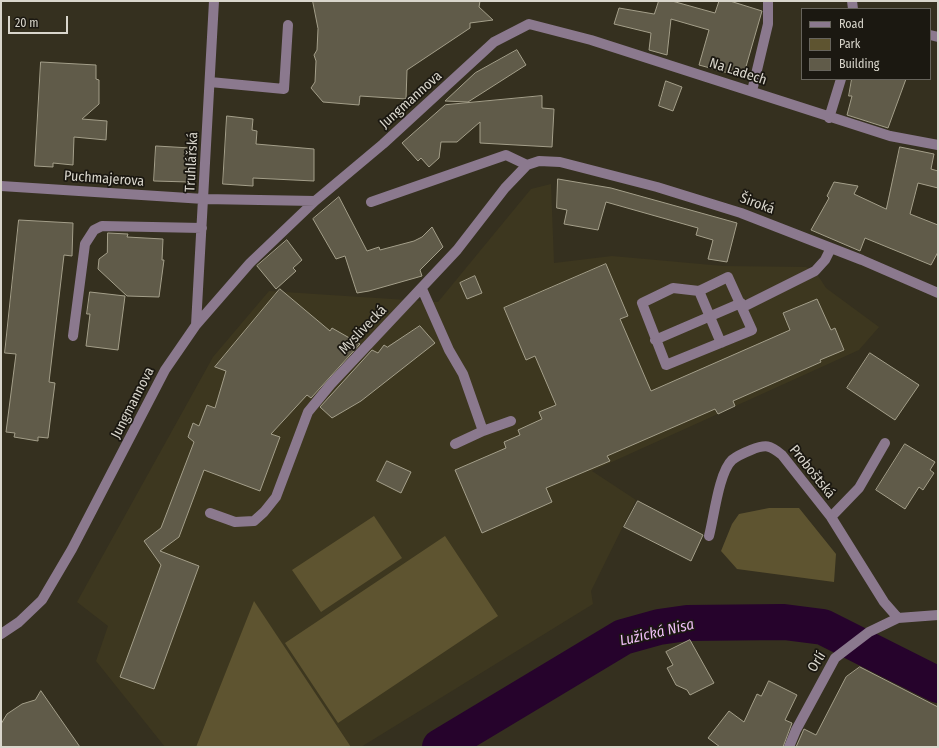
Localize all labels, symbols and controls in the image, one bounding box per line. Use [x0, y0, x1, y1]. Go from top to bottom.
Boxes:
scale bar [10, 8, 70, 34]
legend [801, 8, 931, 80]
text: 20 m [15, 16, 39, 30]
text: Road [839, 17, 864, 31]
text: Park [839, 37, 860, 51]
street label: Na Ladech [707, 55, 769, 89]
text: Building [839, 57, 879, 71]
street label: Jungmannova [377, 68, 445, 132]
street label: Truhlářská [182, 132, 202, 192]
street label: Puchmajerova [63, 168, 145, 190]
street label: Široká [737, 190, 777, 218]
street label: Myslivecká [336, 302, 390, 358]
street label: Jungmannova [108, 365, 158, 441]
street label: Proboštská [786, 442, 838, 502]
water label: Lužická Nisa [618, 616, 696, 650]
street label: Orlí [804, 649, 830, 675]

